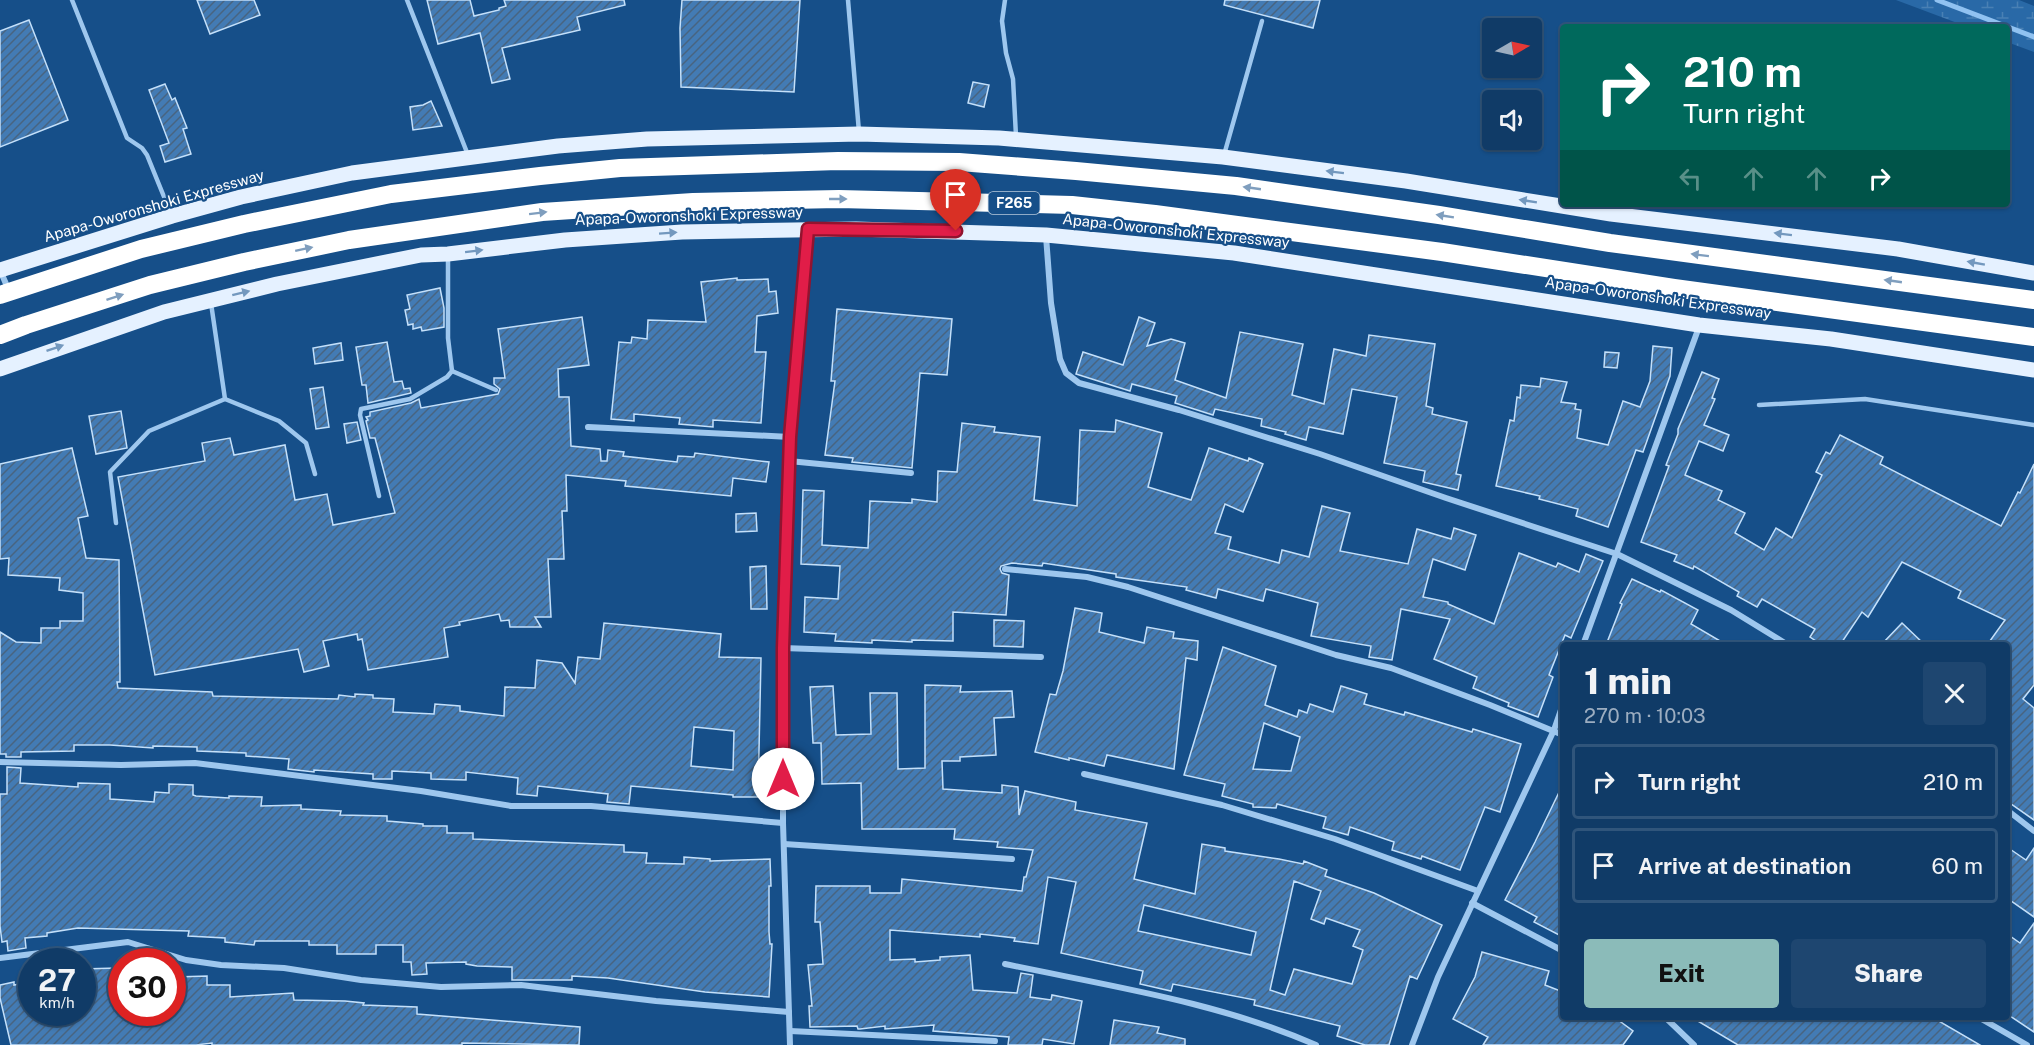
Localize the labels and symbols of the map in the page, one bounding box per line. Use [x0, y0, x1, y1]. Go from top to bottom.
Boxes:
north arrow [1482, 18, 1542, 78]
street label: Apapa-Oworonshoki Expressway [42, 166, 266, 245]
one-way arrow [1325, 167, 1344, 177]
pin [930, 169, 981, 231]
one-way arrow [1242, 184, 1261, 193]
road number: F265 [988, 192, 1040, 214]
one-way arrow [828, 194, 847, 204]
one-way arrow [1518, 196, 1537, 205]
street label: Apapa-Oworonshoki Expressway [575, 203, 803, 228]
one-way arrow [529, 208, 548, 218]
street label: Apapa-Oworonshoki Expressway [1062, 210, 1291, 251]
one-way arrow [1435, 212, 1454, 221]
one-way arrow [659, 229, 678, 238]
one-way arrow [1774, 230, 1793, 239]
one-way arrow [295, 244, 314, 253]
one-way arrow [465, 246, 484, 255]
one-way arrow [1690, 251, 1709, 260]
one-way arrow [1967, 258, 1986, 267]
street label: Apapa-Oworonshoki Expressway [1544, 273, 1772, 322]
one-way arrow [1883, 276, 1902, 285]
one-way arrow [232, 287, 251, 297]
one-way arrow [106, 291, 124, 301]
one-way arrow [46, 343, 64, 353]
position arrow [751, 747, 815, 811]
speed limit sign: 30 [108, 948, 186, 1026]

